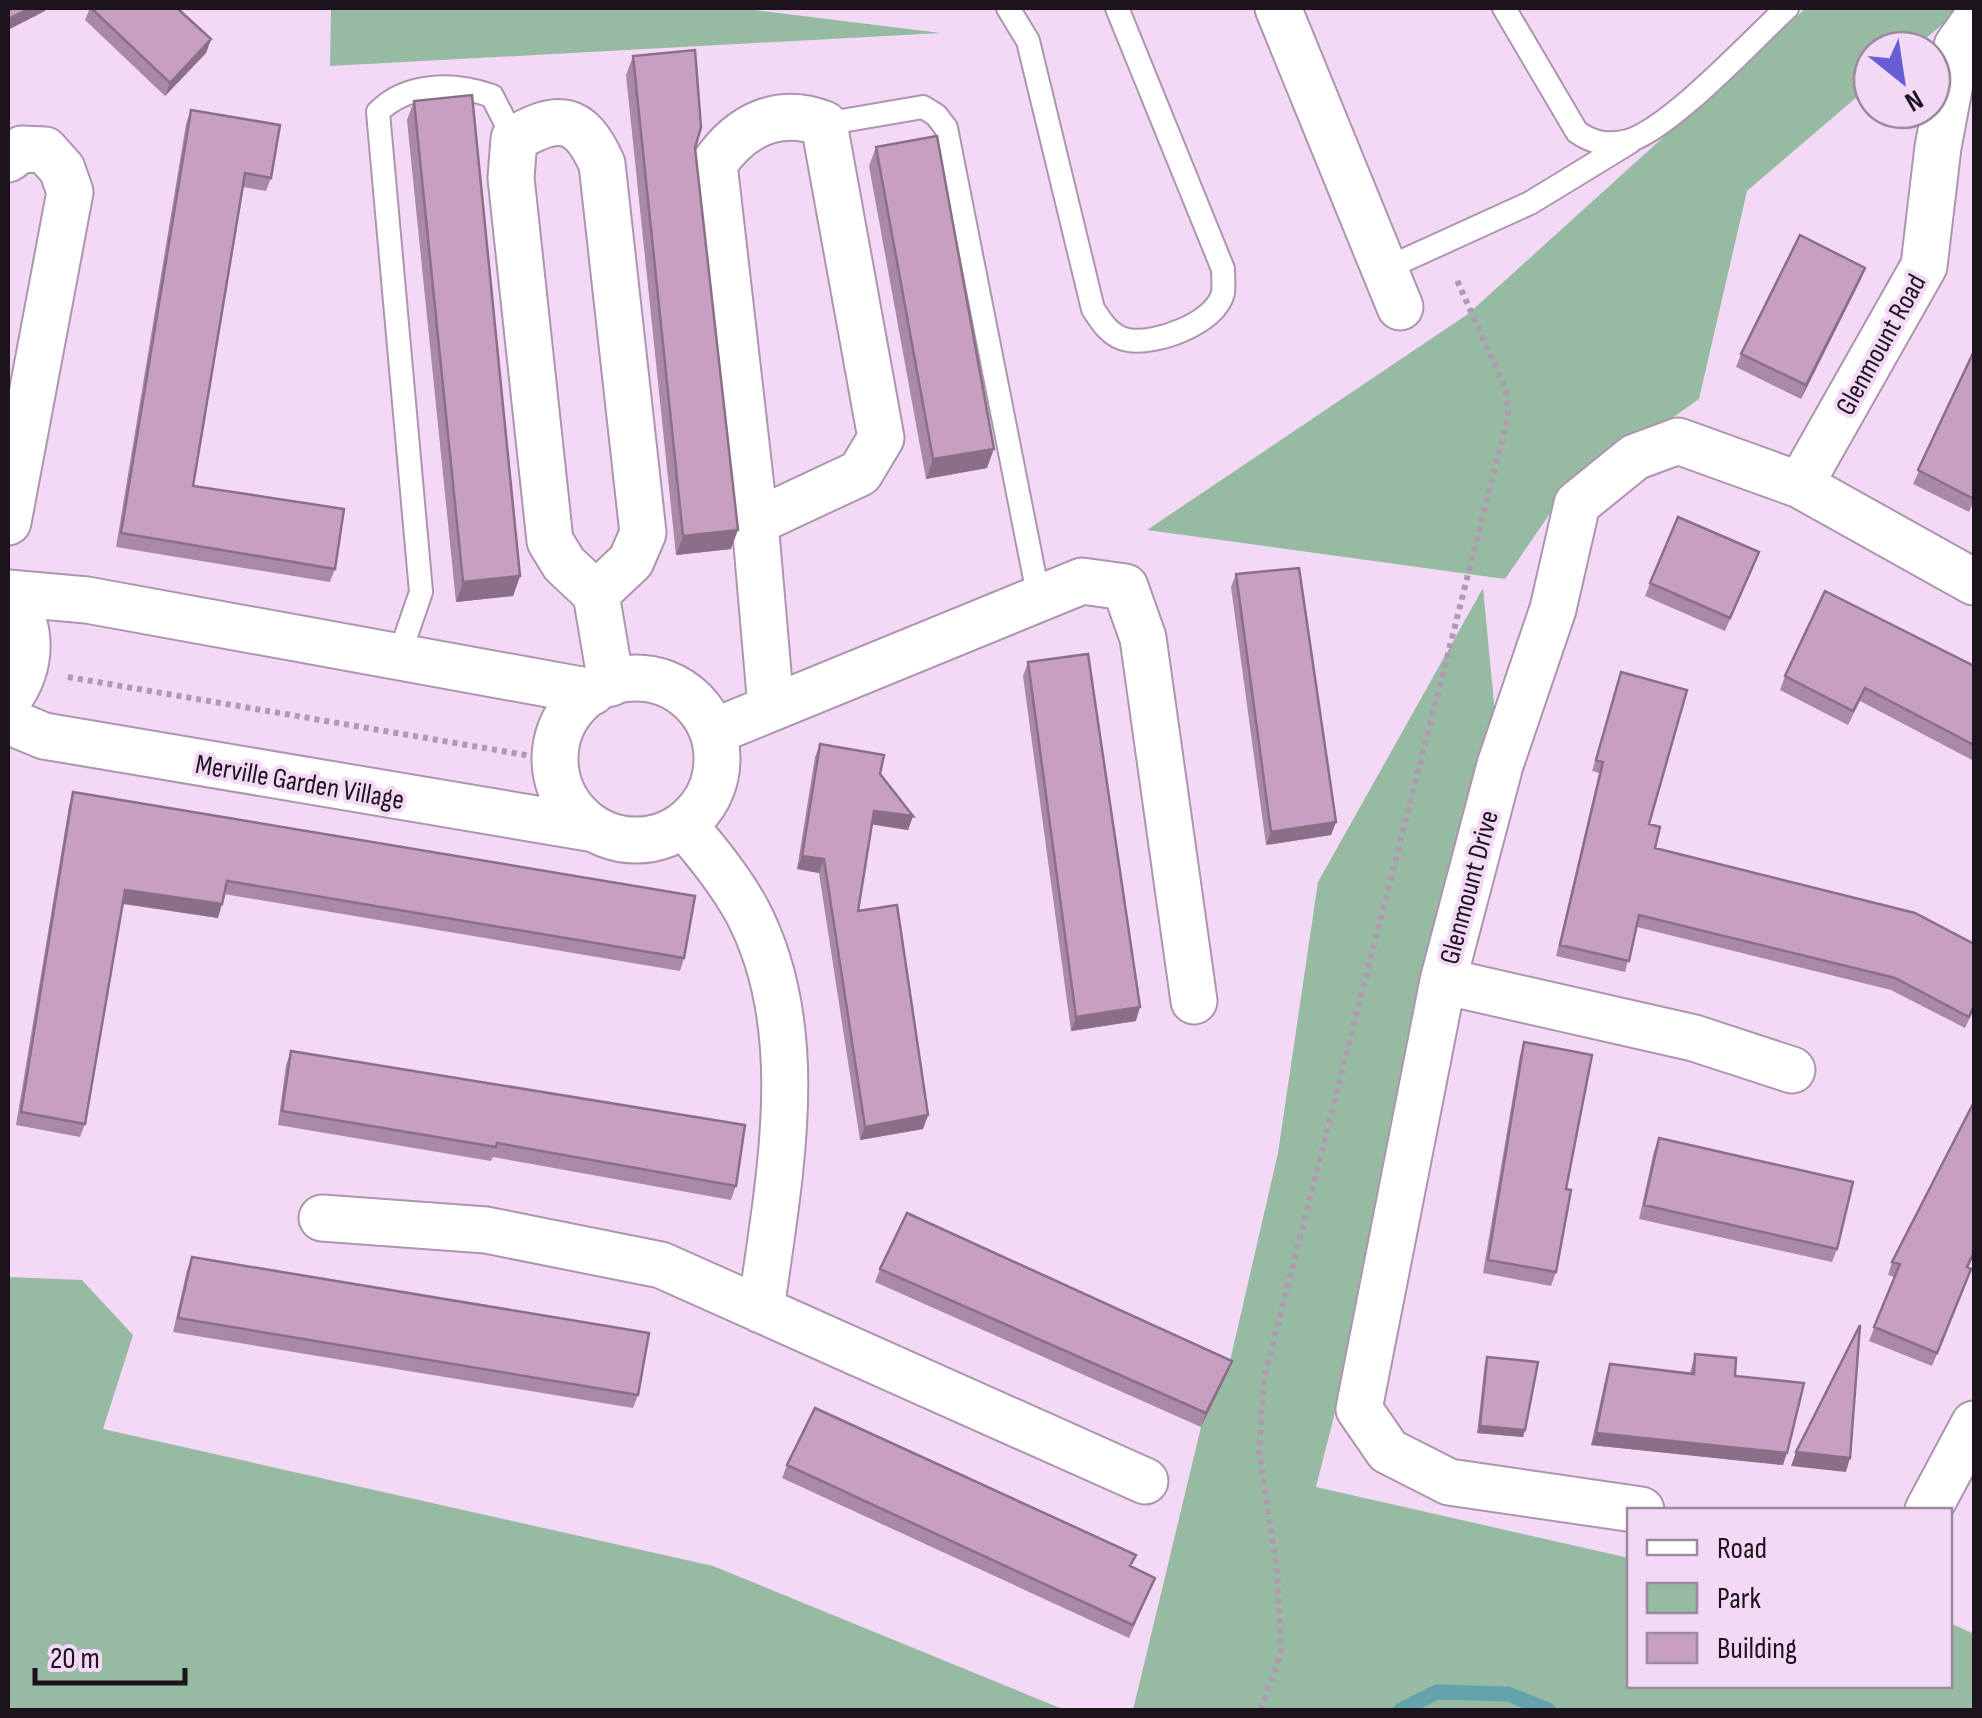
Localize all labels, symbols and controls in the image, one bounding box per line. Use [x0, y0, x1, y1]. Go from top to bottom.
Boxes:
north arrow [1852, 30, 1952, 130]
text: N [1899, 82, 1928, 118]
street label: Glenmount Road [1829, 269, 1933, 421]
street label: Merville Garden Village [193, 748, 407, 817]
street label: Glenmount Drive [1433, 807, 1506, 968]
legend [1627, 1508, 1952, 1688]
text: Road [1717, 1531, 1767, 1567]
text: Park [1717, 1581, 1761, 1617]
scale bar [35, 1623, 185, 1685]
text: Building [1717, 1631, 1797, 1667]
text: 20 m [50, 1641, 100, 1677]

